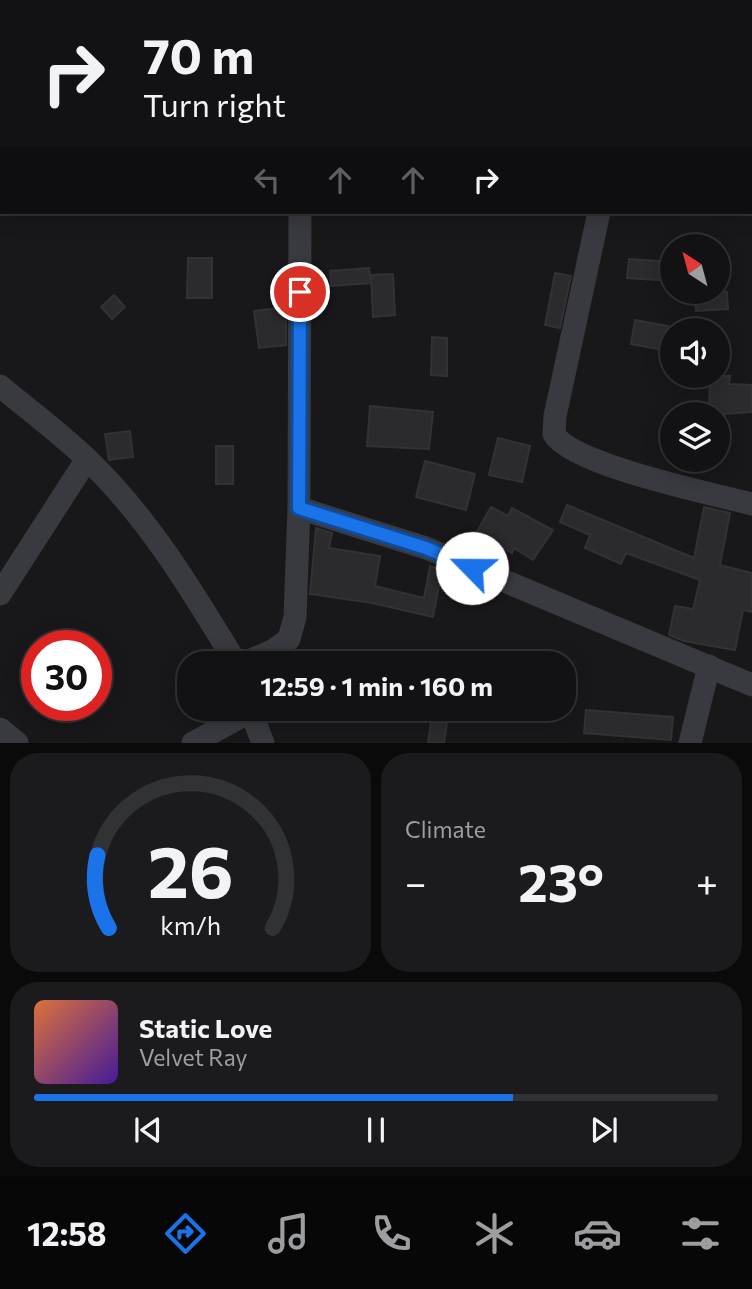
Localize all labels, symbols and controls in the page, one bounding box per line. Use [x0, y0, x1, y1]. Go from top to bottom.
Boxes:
text: 70 m [143, 24, 254, 84]
icon: right [28, 28, 119, 119]
text: Turn right [143, 84, 286, 124]
icon: left [248, 161, 286, 199]
icon: ahead [321, 161, 359, 199]
icon: ahead [394, 161, 432, 199]
icon: right [467, 161, 505, 199]
north arrow [660, 234, 730, 304]
map controls [660, 234, 730, 472]
pin [270, 262, 330, 322]
icon: arrive [281, 273, 319, 311]
button: sound [660, 318, 730, 388]
button: layers [660, 402, 730, 472]
position arrow [435, 531, 509, 605]
speed limit sign: 30 [21, 630, 112, 721]
text: 12:59 · 1 min · 160 m [260, 670, 493, 701]
text: Climate [405, 815, 486, 843]
text: 26 [148, 825, 233, 914]
text: 23° [518, 849, 604, 913]
text: − [405, 858, 427, 905]
text: + [696, 858, 718, 905]
text: km/h [160, 910, 221, 940]
text: Static Love [139, 1012, 272, 1043]
text: Velvet Ray [139, 1043, 247, 1071]
icon: previous [129, 1111, 167, 1149]
icon: pause [357, 1111, 395, 1149]
icon: next [585, 1111, 623, 1149]
icon: directions [161, 1209, 210, 1258]
icon: music [264, 1209, 313, 1258]
icon: phone [367, 1209, 416, 1258]
icon: climate [470, 1209, 519, 1258]
icon: car [573, 1209, 622, 1258]
icon: filters [676, 1209, 725, 1258]
text: 12:58 [27, 1213, 107, 1253]

